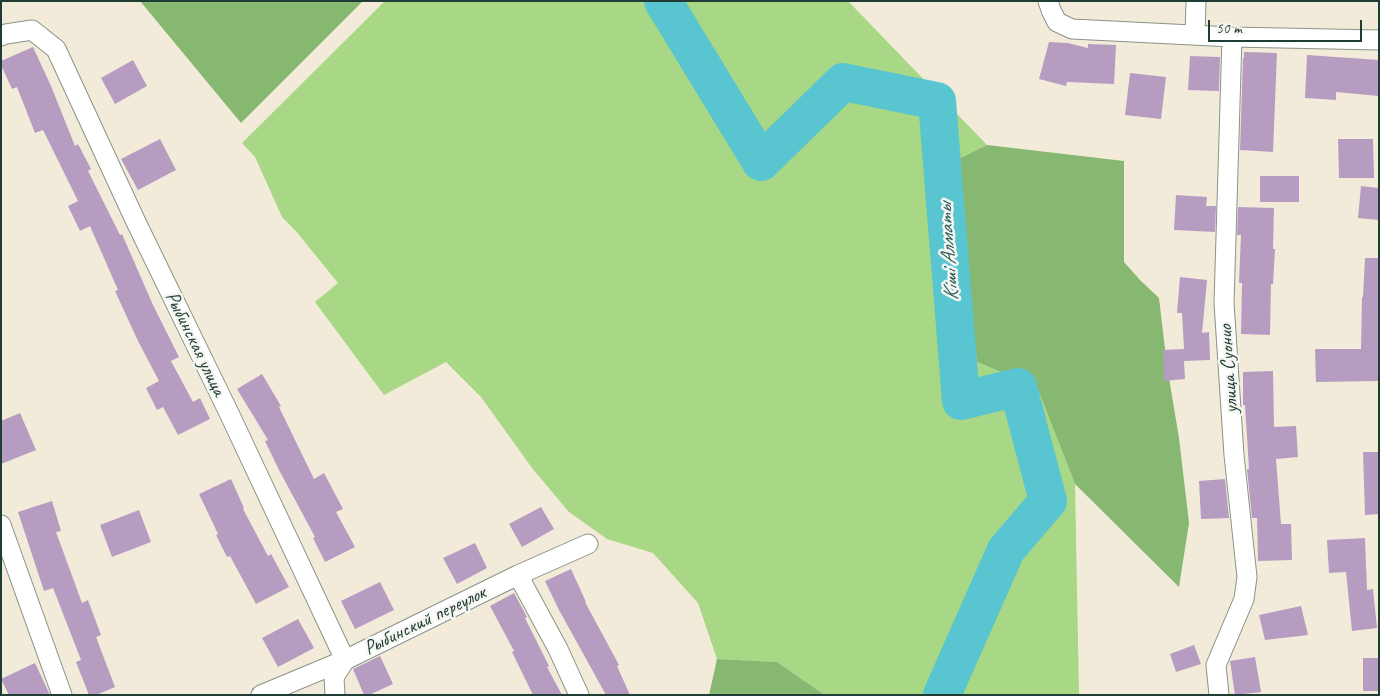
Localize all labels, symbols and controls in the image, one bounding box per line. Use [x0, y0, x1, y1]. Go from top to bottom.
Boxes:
scale bar [1210, 10, 1364, 42]
text: 50 m [1216, 19, 1242, 38]
water label: Кіші Алматы [933, 202, 965, 302]
street label: Рыбинская улица [159, 288, 231, 400]
street label: улица Суонио [1214, 324, 1244, 414]
street label: Рыбинский переулок [360, 581, 490, 661]

